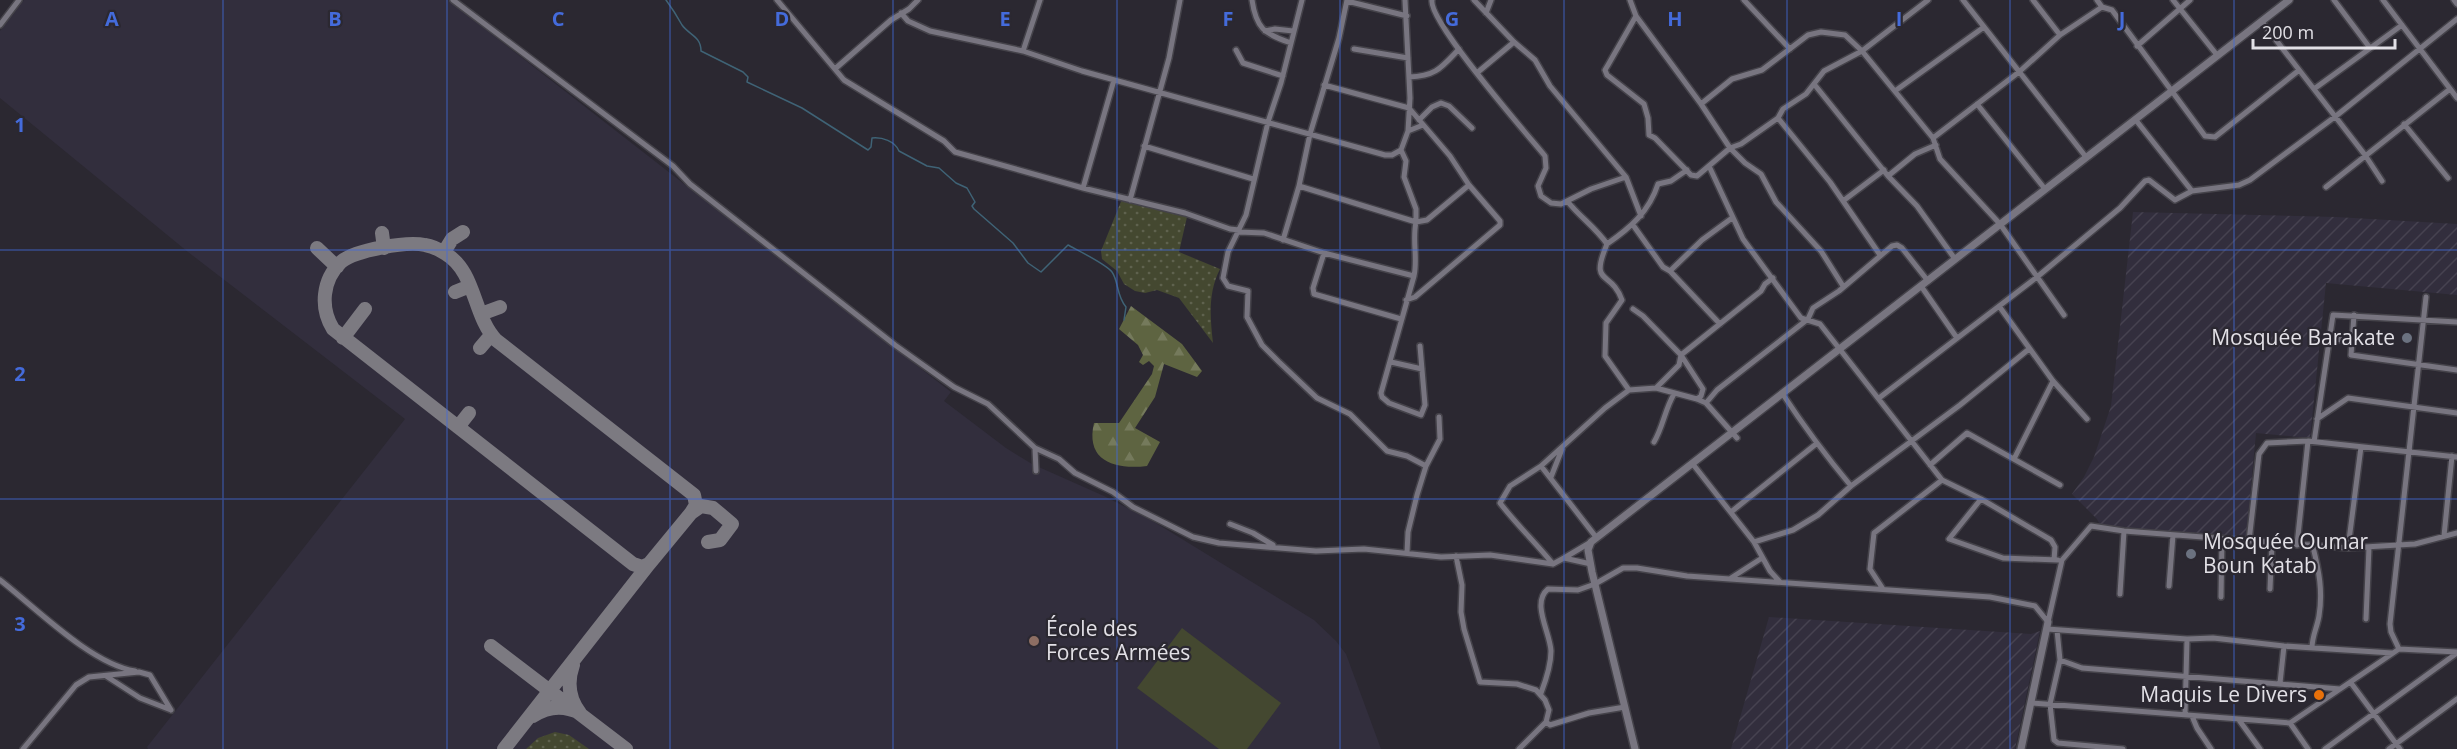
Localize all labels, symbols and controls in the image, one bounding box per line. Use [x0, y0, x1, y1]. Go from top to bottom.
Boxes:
text: A [105, 5, 119, 32]
text: B [328, 5, 342, 32]
text: C [552, 5, 565, 32]
text: D [775, 5, 789, 32]
text: E [999, 5, 1011, 32]
text: F [1223, 5, 1233, 32]
text: G [1445, 5, 1459, 32]
text: H [1667, 5, 1683, 32]
text: I [1896, 5, 1902, 32]
text: J [2117, 5, 2125, 32]
scale bar [2253, 12, 2396, 50]
text: 200 m [2262, 20, 2314, 44]
text: 1 [14, 111, 26, 138]
place label: Mosquée Barakate [2211, 323, 2395, 351]
marker: Mosquée Barakate [2400, 331, 2414, 345]
text: 2 [14, 360, 26, 387]
place label: Mosquée Oumar Boun Katab [2203, 527, 2369, 579]
marker: Mosquée Oumar Boun Katab [2184, 547, 2198, 561]
text: 3 [14, 610, 26, 637]
place label: École des Forces Armées [1046, 614, 1190, 666]
marker: École des Forces Armées [1027, 634, 1041, 648]
place label: Maquis Le Divers [2140, 680, 2307, 708]
marker: Maquis Le Divers [2312, 688, 2326, 702]

